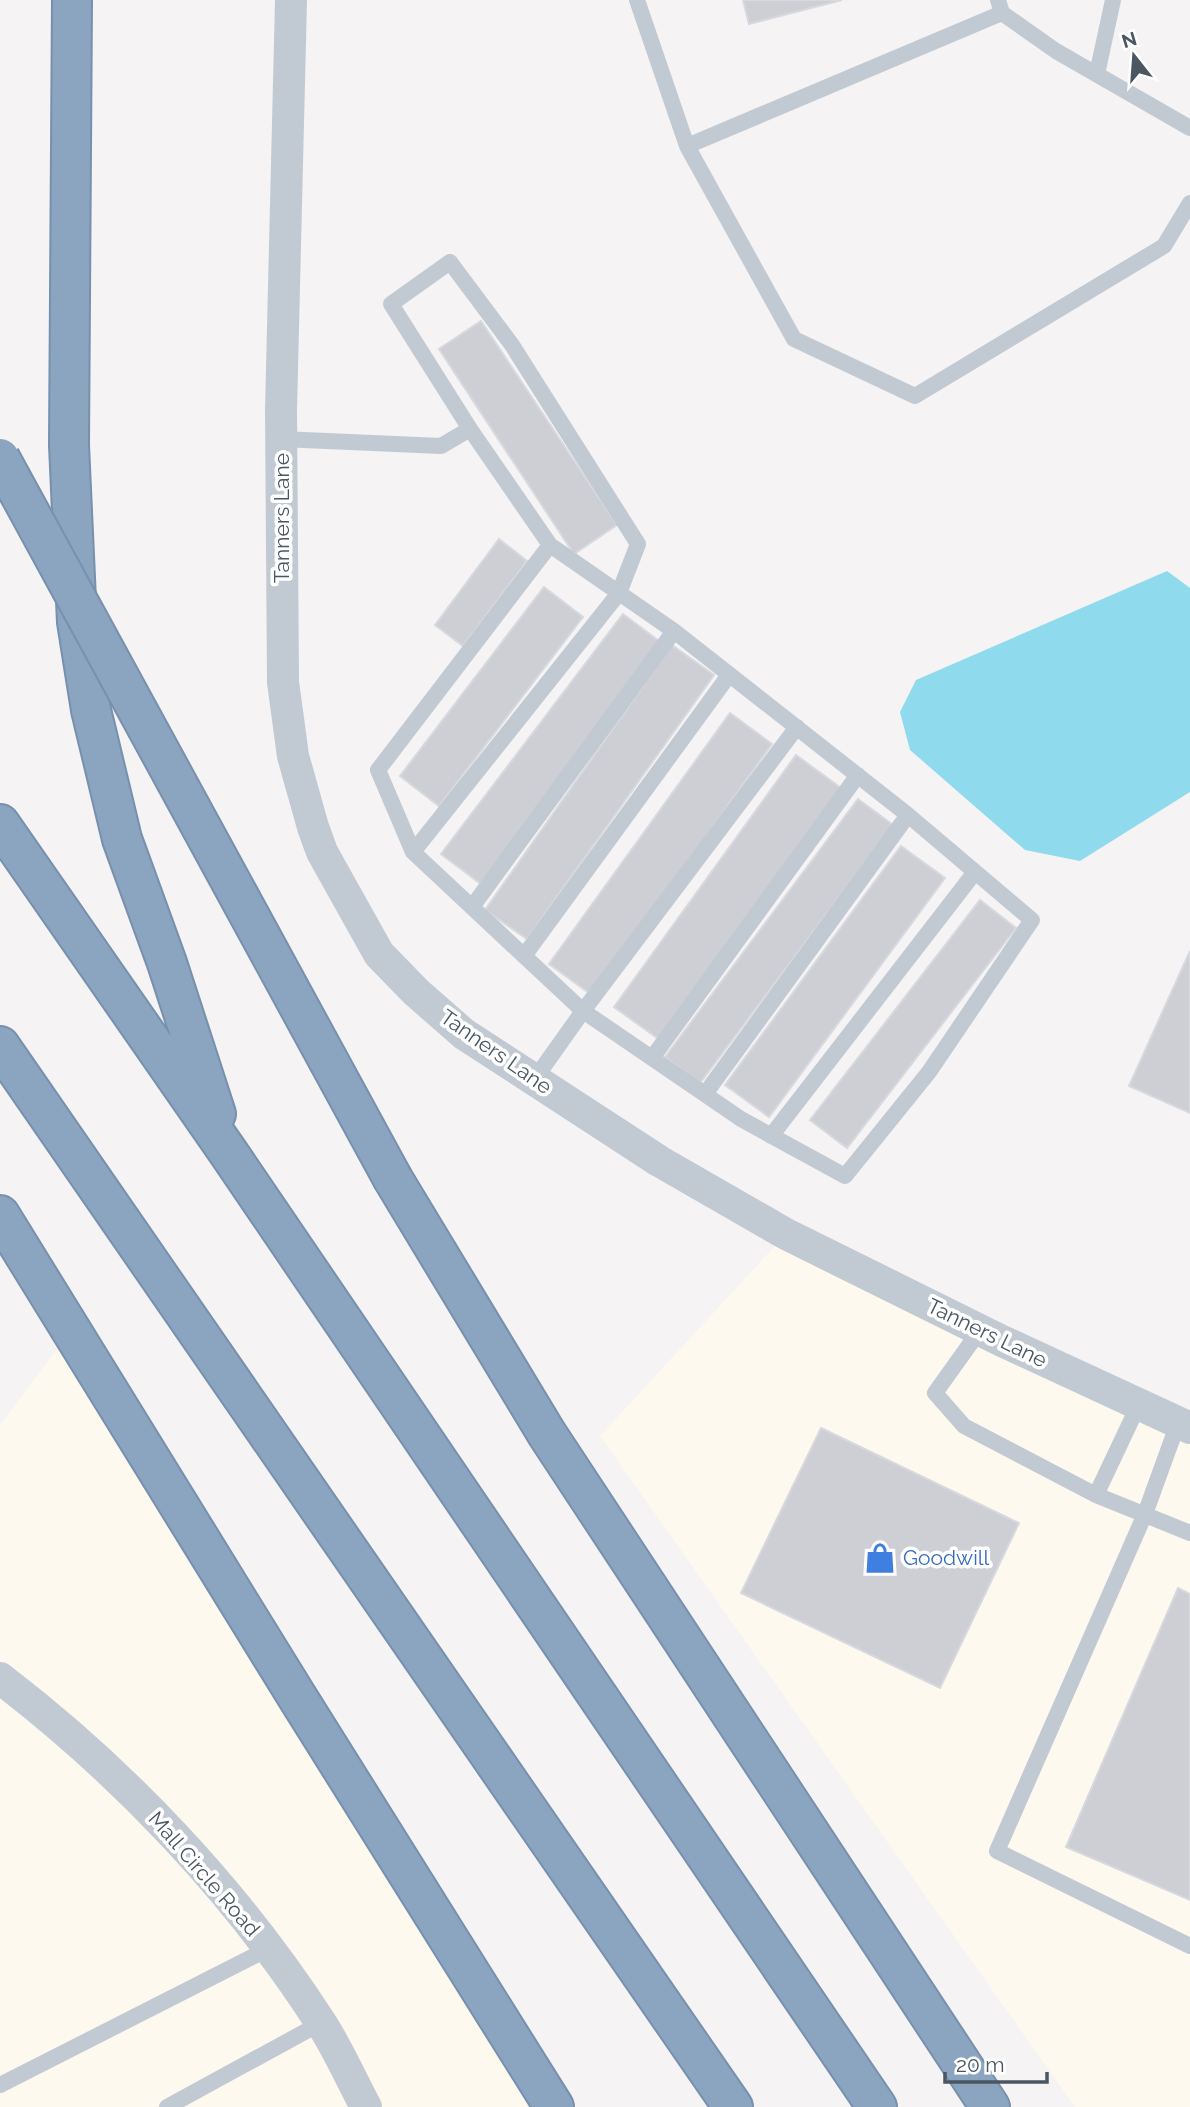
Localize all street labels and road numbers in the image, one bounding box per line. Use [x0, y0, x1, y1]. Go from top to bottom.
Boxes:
street label: Tanners Lane [269, 453, 294, 583]
street label: Tanners Lane [436, 1004, 557, 1099]
street label: Tanners Lane [923, 1293, 1051, 1372]
street label: Mall Circle Road [143, 1806, 265, 1941]

